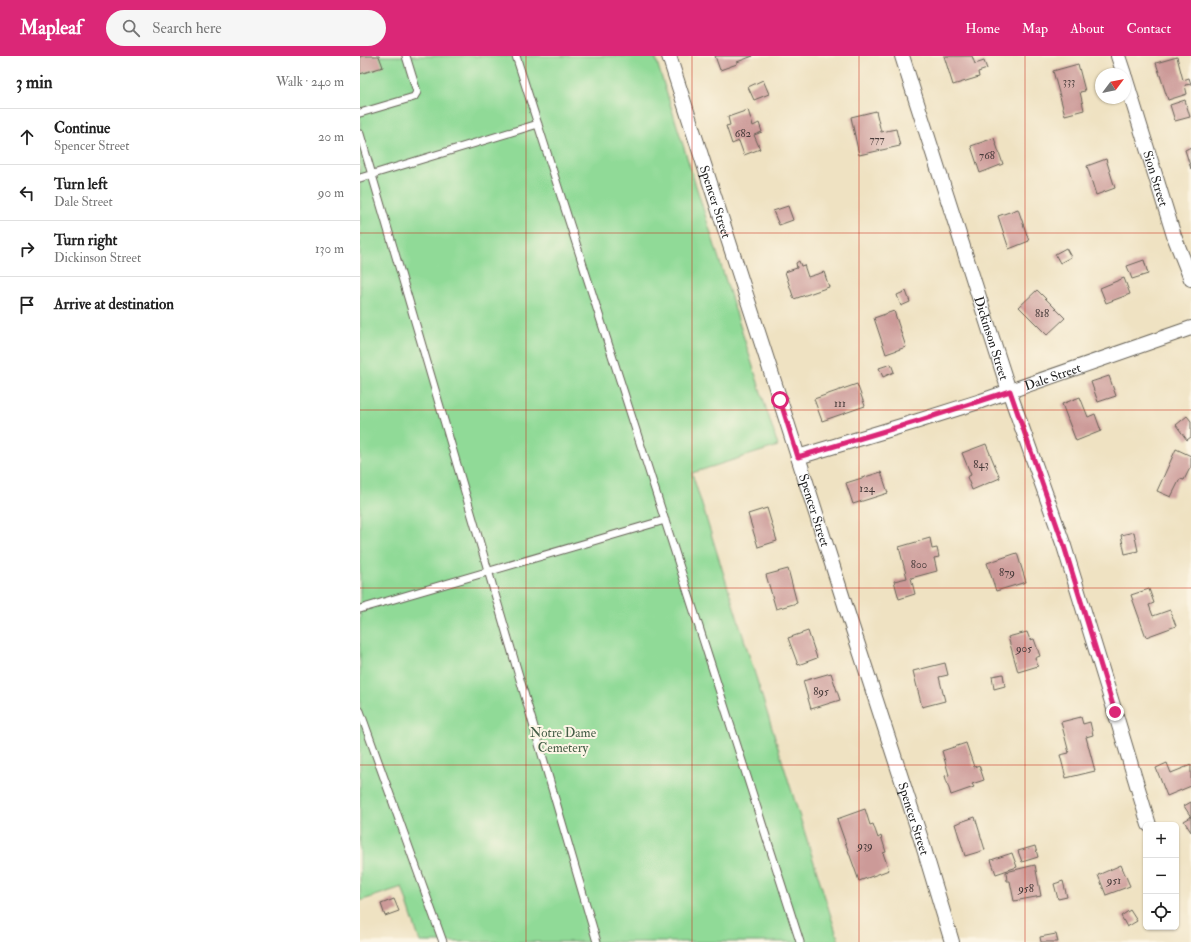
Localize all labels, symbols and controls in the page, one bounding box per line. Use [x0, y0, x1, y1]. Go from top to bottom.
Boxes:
search box [106, 10, 386, 46]
text: Mapleaf [20, 16, 82, 40]
icon: search [120, 17, 142, 39]
text: Search here [152, 19, 222, 38]
text: Home [965, 20, 1000, 37]
text: Map [1022, 20, 1048, 37]
text: About [1070, 20, 1104, 37]
text: Contact [1126, 20, 1171, 37]
north arrow [1095, 68, 1131, 104]
text: 3 min [16, 72, 53, 93]
text: Walk · 240 m [276, 74, 344, 90]
house number: 333 [1063, 75, 1075, 88]
text: Continue [54, 119, 110, 138]
icon: ahead [16, 126, 38, 148]
house number: 682 [735, 127, 752, 140]
text: 20 m [318, 129, 344, 145]
house number: 777 [869, 133, 885, 146]
text: Spencer Street [54, 138, 130, 154]
house number: 768 [979, 149, 995, 162]
street label: Sion Street [1139, 149, 1171, 209]
street label: Spencer Street [696, 164, 734, 240]
text: Turn left [54, 175, 108, 194]
icon: left [16, 182, 38, 204]
text: 90 m [318, 185, 344, 201]
text: Dale Street [54, 194, 113, 210]
text: Turn right [54, 231, 117, 250]
icon: right [16, 238, 38, 260]
text: 130 m [315, 241, 344, 257]
text: Dickinson Street [54, 250, 141, 266]
icon: arrive [16, 294, 38, 316]
street label: Dickinson Street [970, 294, 1012, 382]
text: Arrive at destination [54, 295, 174, 314]
house number: 818 [1035, 307, 1049, 320]
street label: Dale Street [1022, 360, 1083, 394]
route start [771, 391, 789, 409]
house number: 111 [834, 397, 846, 410]
house number: 843 [973, 458, 989, 471]
street label: Spencer Street [795, 472, 833, 549]
house number: 124 [859, 482, 876, 495]
house number: 800 [911, 558, 928, 571]
house number: 879 [999, 566, 1015, 579]
house number: 905 [1015, 642, 1032, 655]
house number: 895 [813, 685, 829, 698]
route end [1106, 703, 1124, 721]
park label: Notre Dame Cemetery [530, 725, 597, 757]
street label: Spencer Street [894, 780, 932, 857]
map controls [1143, 822, 1179, 930]
button: + [1143, 822, 1179, 858]
house number: 939 [856, 839, 873, 852]
button: − [1143, 858, 1179, 894]
house number: 951 [1106, 874, 1121, 887]
house number: 958 [1017, 882, 1034, 895]
button: locate [1143, 894, 1179, 930]

